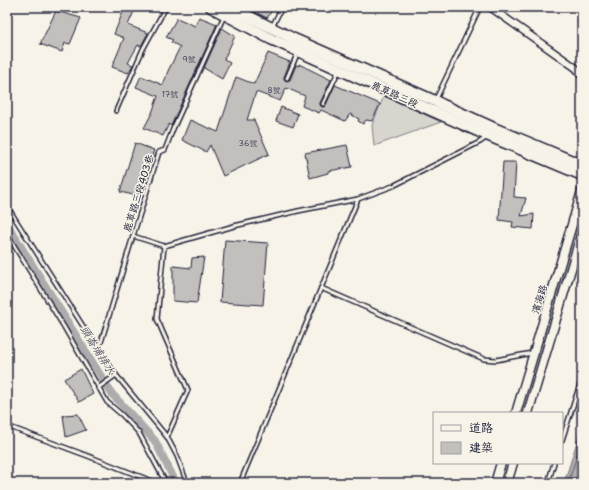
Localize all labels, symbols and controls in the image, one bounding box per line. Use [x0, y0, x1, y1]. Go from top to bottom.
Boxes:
house number: 9號 [182, 54, 196, 65]
street label: 鹿草路三段 [369, 78, 420, 111]
house number: 8號 [267, 85, 281, 96]
house number: 17號 [162, 89, 178, 100]
house number: 36號 [239, 138, 258, 149]
street label: 鹿草路三段403巷 [121, 152, 157, 234]
street label: 濱海路 [529, 283, 550, 315]
water label: 頭崙埔排水 [77, 323, 119, 378]
legend [433, 412, 563, 464]
text: 道路 [469, 420, 493, 436]
text: 建築 [469, 440, 493, 456]

